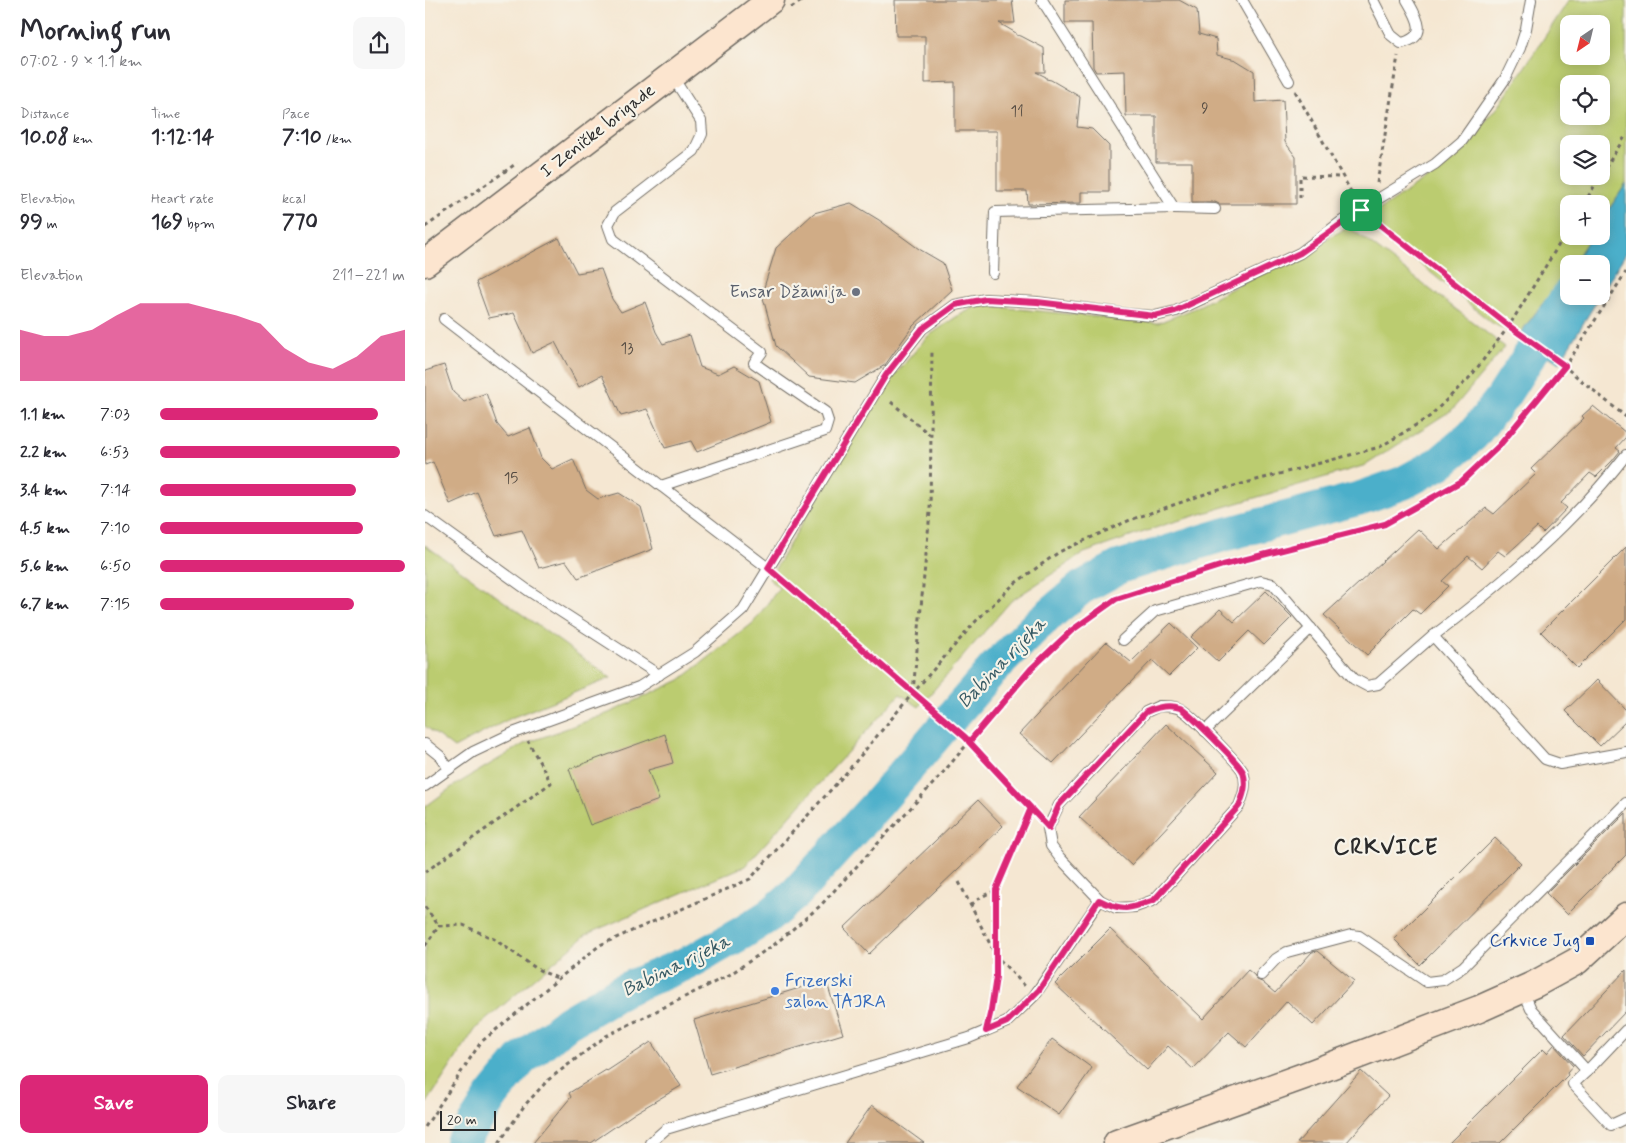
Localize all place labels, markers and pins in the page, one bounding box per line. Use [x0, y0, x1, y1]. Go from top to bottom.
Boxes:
pin [1340, 189, 1382, 231]
place label: Ensar Džamija [729, 280, 846, 304]
marker: Ensar Džamija [850, 286, 862, 298]
place label: Crkvice Jug [1490, 929, 1580, 953]
marker: Crkvice Jug [1584, 935, 1596, 947]
place label: Frizerski salon TAJRA [785, 969, 886, 1014]
marker: Frizerski salon TAJRA [769, 985, 781, 997]

